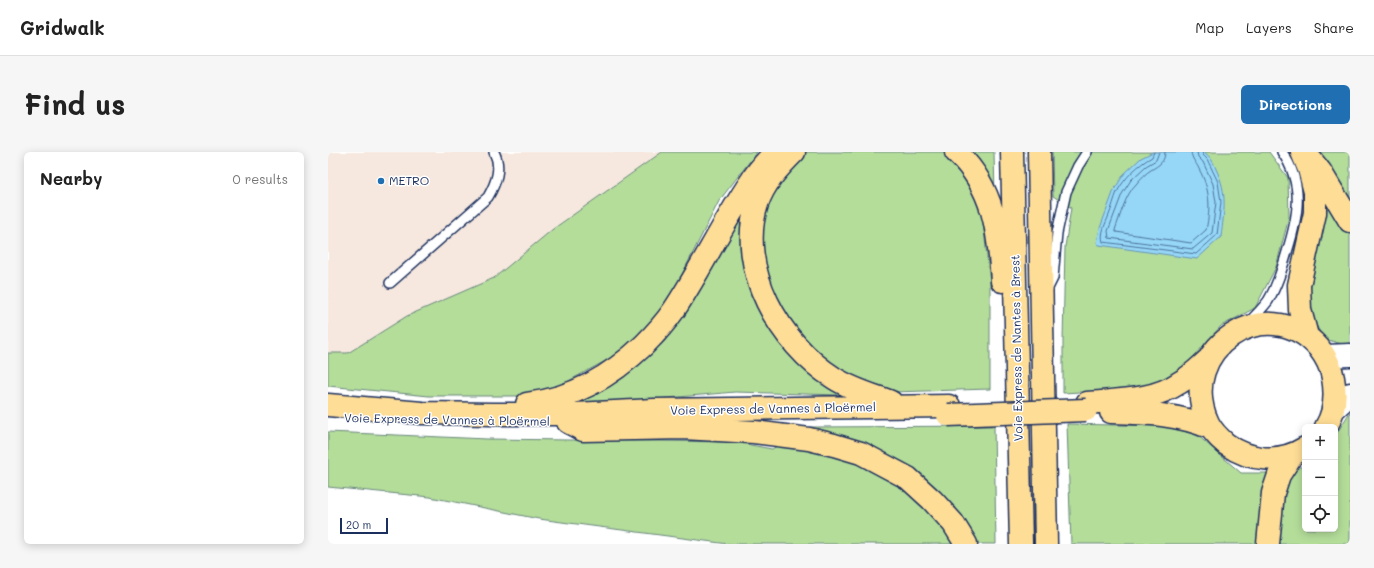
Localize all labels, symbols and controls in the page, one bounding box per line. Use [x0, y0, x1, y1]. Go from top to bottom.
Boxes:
text: Gridwalk [20, 15, 105, 40]
text: Map [1195, 18, 1224, 37]
text: Layers [1246, 18, 1292, 37]
text: Share [1314, 18, 1354, 37]
button: Directions [1241, 85, 1350, 124]
text: Find us [24, 86, 125, 122]
text: Nearby [40, 167, 102, 189]
text: 0 results [233, 170, 288, 187]
place label: METRO [389, 172, 429, 188]
marker: METRO [376, 176, 386, 186]
street label: Voie Express de Nantes à Brest [1006, 255, 1026, 441]
street label: Voie Express de Vannes à Ploërmel [670, 398, 876, 418]
street label: Voie Express de Vannes à Ploërmel [344, 409, 550, 429]
map controls [1302, 424, 1338, 532]
button: + [1302, 424, 1338, 460]
button: − [1302, 460, 1338, 496]
button: locate [1302, 496, 1338, 532]
scale bar [340, 516, 388, 535]
text: 20 m [346, 517, 371, 532]

